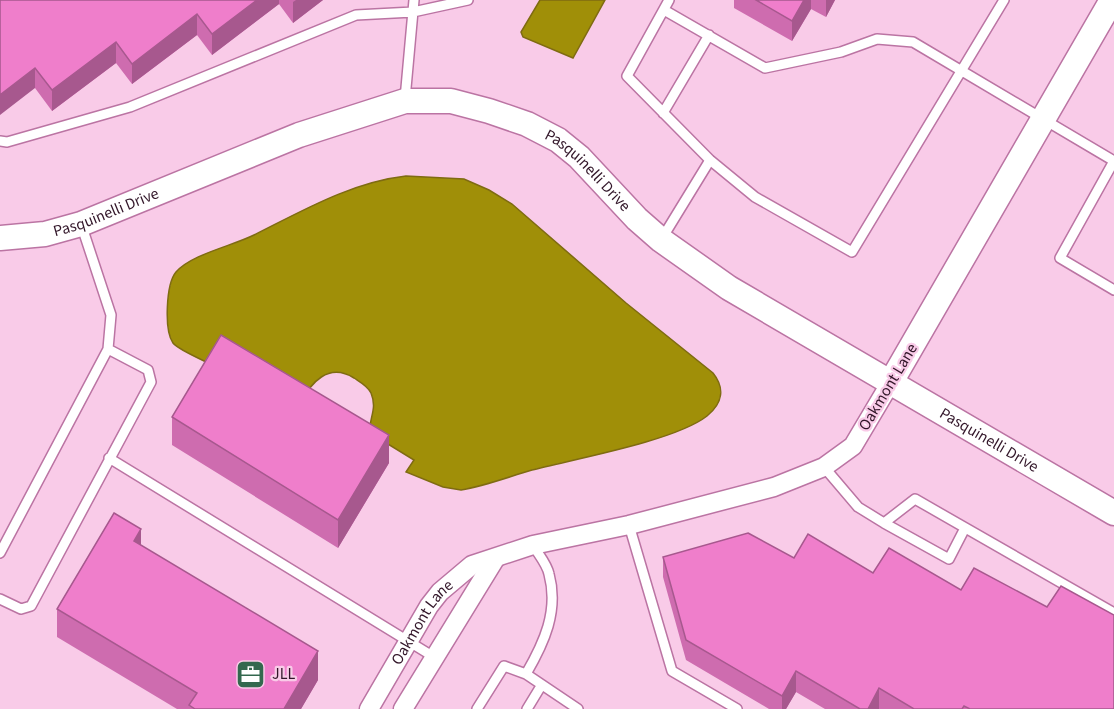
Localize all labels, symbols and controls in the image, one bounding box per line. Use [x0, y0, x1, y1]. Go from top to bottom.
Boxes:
street label: Pasquinelli Drive [541, 124, 636, 216]
street label: Pasquinelli Drive [51, 182, 162, 242]
street label: Oakmont Lane [853, 339, 923, 435]
street label: Pasquinelli Drive [935, 402, 1043, 478]
street label: Oakmont Lane [386, 574, 458, 669]
office icon: JLL [235, 658, 267, 690]
place label: JLL [272, 663, 295, 685]

